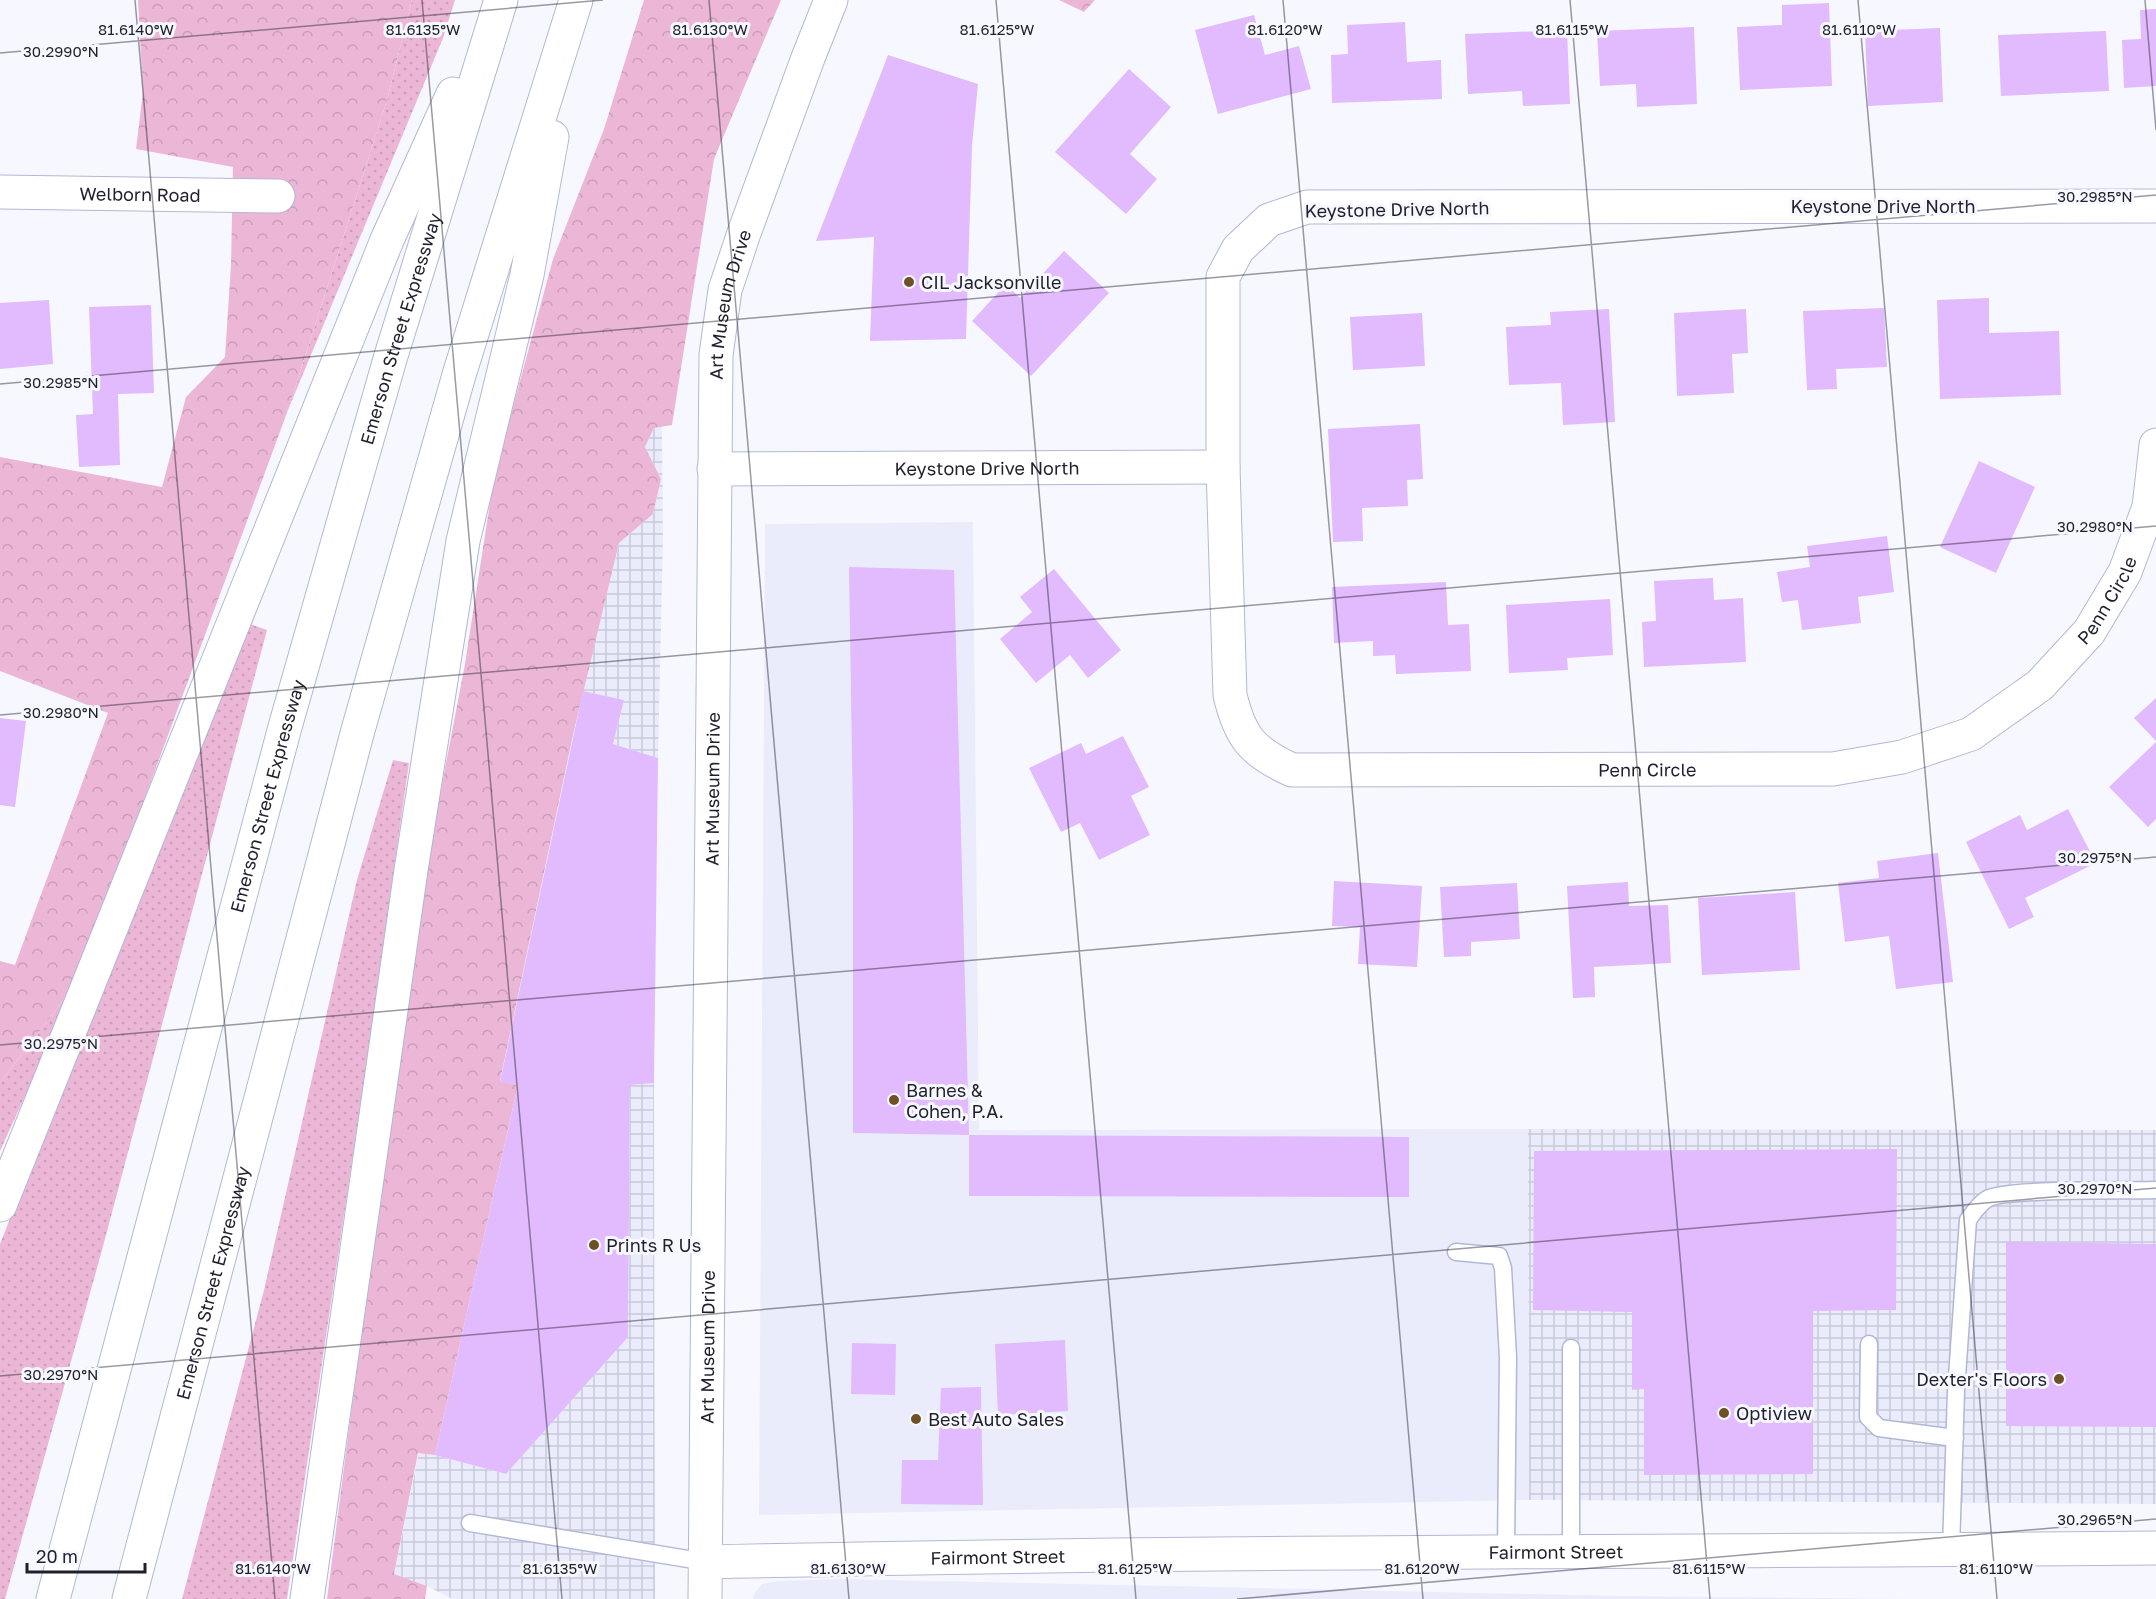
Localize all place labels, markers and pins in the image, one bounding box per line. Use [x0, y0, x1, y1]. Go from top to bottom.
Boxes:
place label: CIL Jacksonville [921, 271, 1062, 293]
marker: CIL Jacksonville [902, 275, 916, 289]
place label: Barnes & Cohen, P.A. [906, 1079, 1004, 1122]
marker: Barnes & Cohen, P.A. [887, 1093, 901, 1107]
place label: Prints R Us [606, 1234, 701, 1256]
marker: Prints R Us [587, 1238, 601, 1252]
place label: Dexter's Floors [1916, 1368, 2047, 1390]
marker: Dexter's Floors [2052, 1372, 2066, 1386]
place label: Optiview [1736, 1402, 1813, 1424]
marker: Optiview [1717, 1406, 1731, 1420]
place label: Best Auto Sales [928, 1408, 1064, 1430]
marker: Best Auto Sales [909, 1412, 923, 1426]

